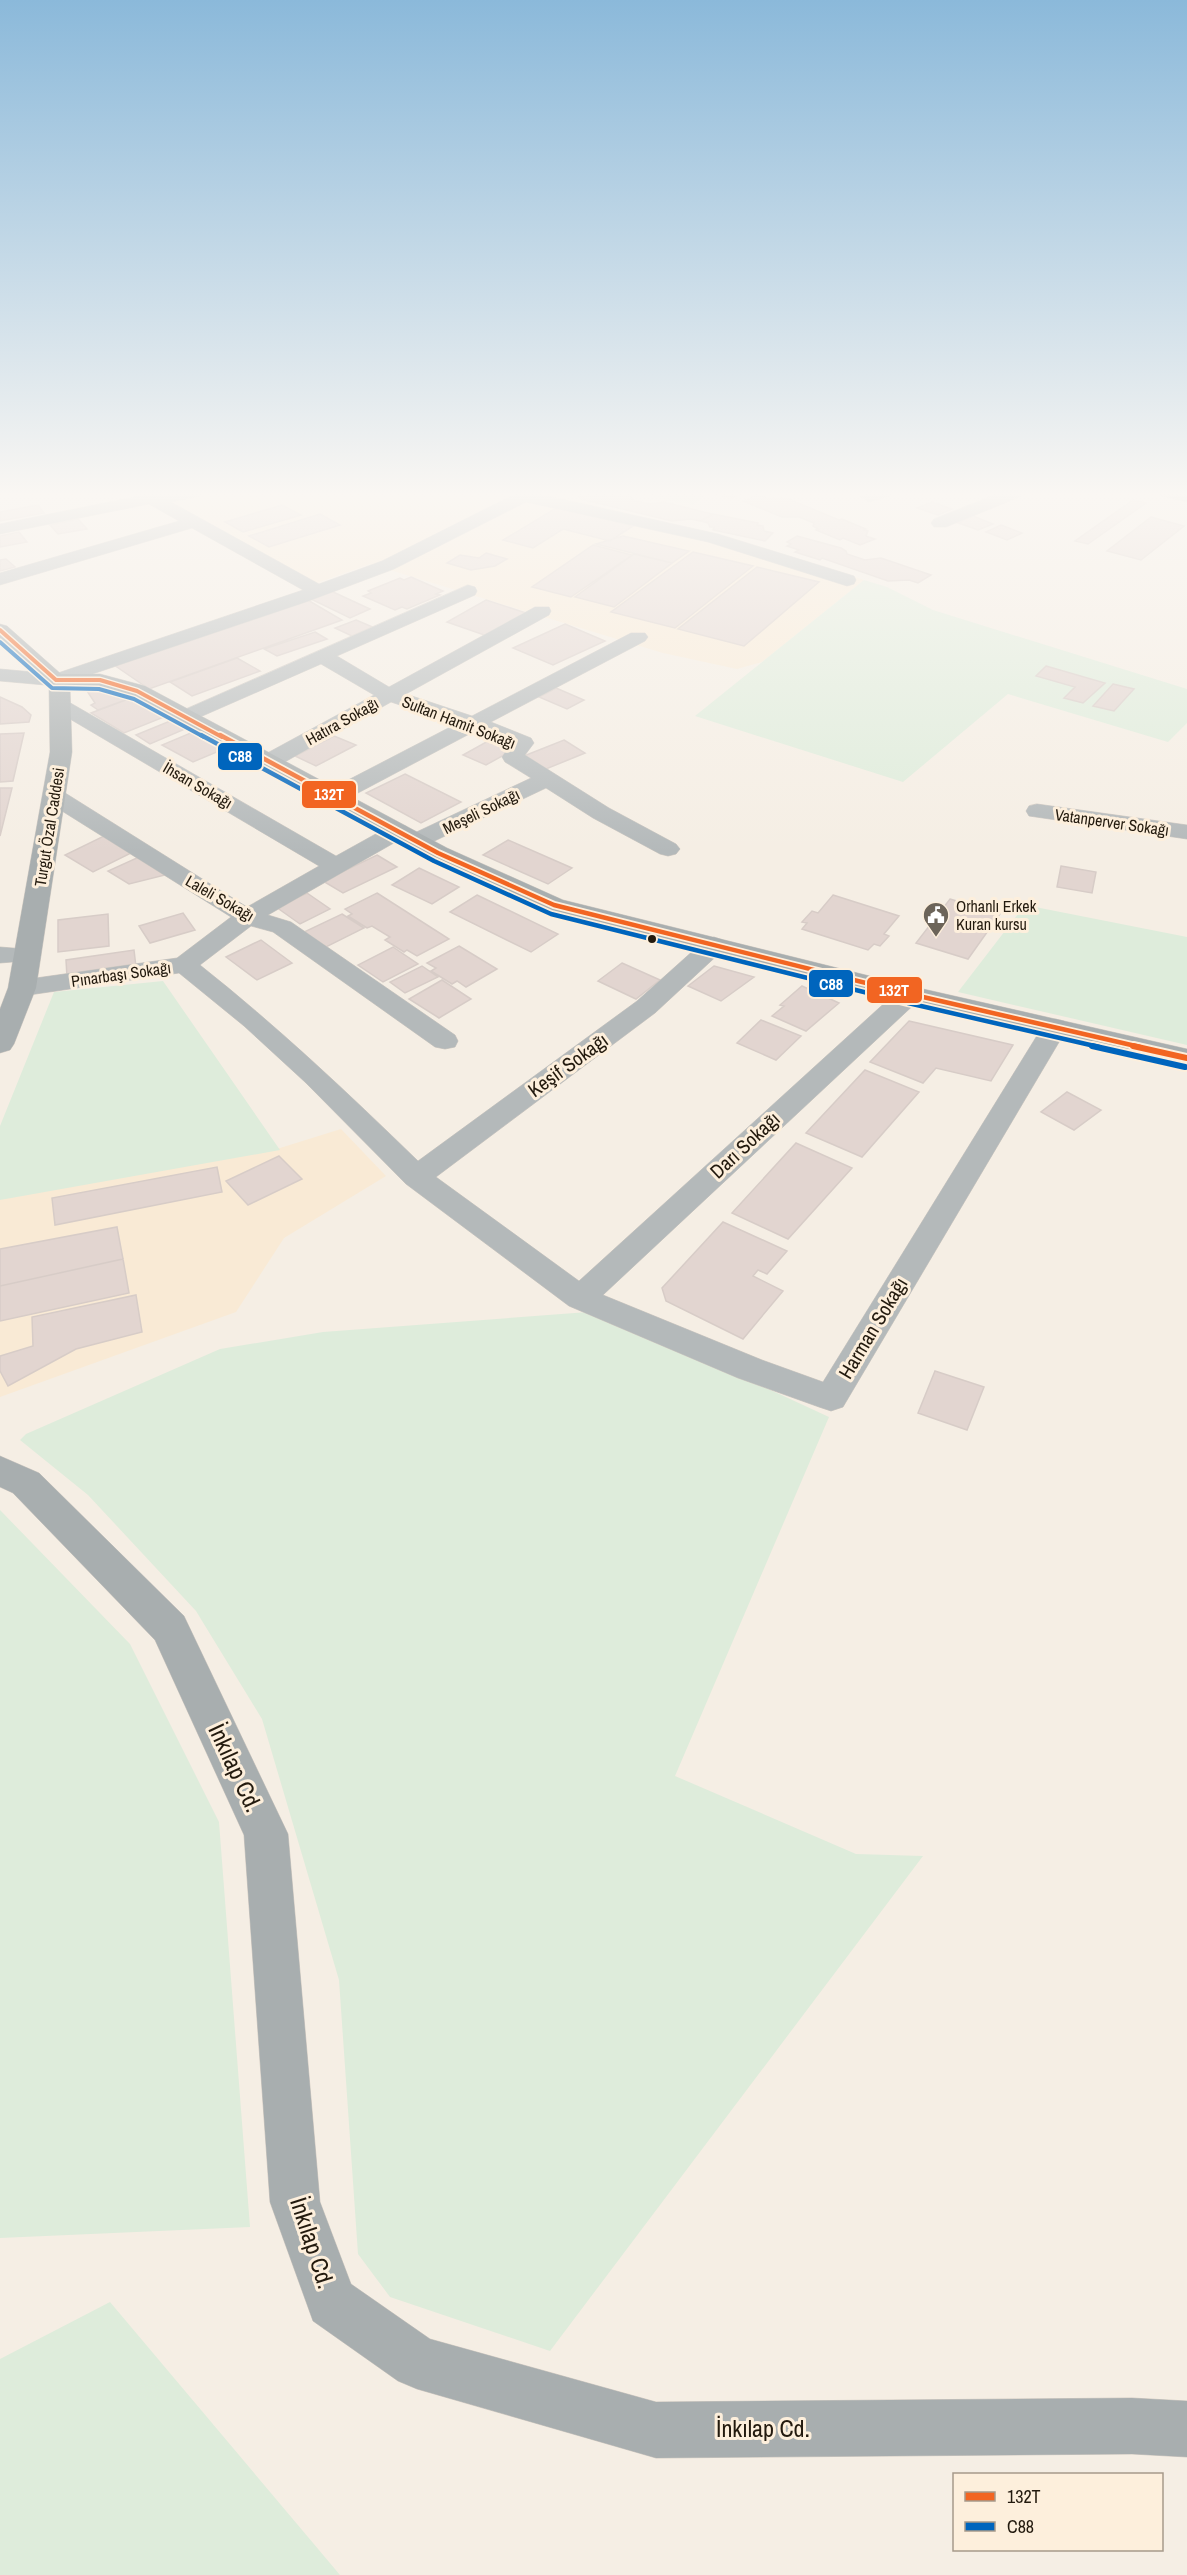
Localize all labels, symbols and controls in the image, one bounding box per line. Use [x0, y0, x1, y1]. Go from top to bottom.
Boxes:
street label: Sultan Hamit Sokağı [399, 690, 519, 754]
street label: Hatıra Sokağı [302, 692, 382, 750]
line badge: C88 [217, 742, 263, 771]
text: C88 [228, 745, 252, 767]
street label: İhsan Sokağı [159, 756, 237, 814]
street label: Turgut Özal Caddesi [29, 766, 69, 888]
line badge: 132T [301, 780, 357, 809]
text: 132T [314, 783, 344, 805]
street label: Meşeli Sokağı [439, 783, 523, 839]
street label: Vatanperver Sokağı [1054, 803, 1170, 841]
street label: Laleli Sokağı [182, 870, 258, 926]
place label: Orhanlı Erkek Kuran kursu [956, 895, 1037, 935]
public building icon: Orhanlı Erkek Kuran kursu [921, 900, 951, 938]
unlabelled marker [646, 933, 658, 945]
street label: Pınarbaşı Sokağı [70, 956, 172, 992]
line badge: C88 [808, 969, 854, 998]
text: C88 [819, 973, 843, 995]
line badge: 132T [866, 976, 923, 1004]
text: 132T [879, 979, 909, 1001]
street label: Keşif Sokağı [522, 1026, 613, 1103]
street label: Darı Sokağı [704, 1105, 786, 1184]
street label: Harman Sokağı [832, 1272, 913, 1384]
street label: İnkılap Cd. [202, 1718, 270, 1817]
street label: İnkılap Cd. [283, 2193, 343, 2292]
street label: İnkılap Cd. [716, 2412, 810, 2444]
legend [953, 2473, 1163, 2551]
text: 132T [1007, 2484, 1041, 2509]
text: C88 [1007, 2514, 1034, 2539]

